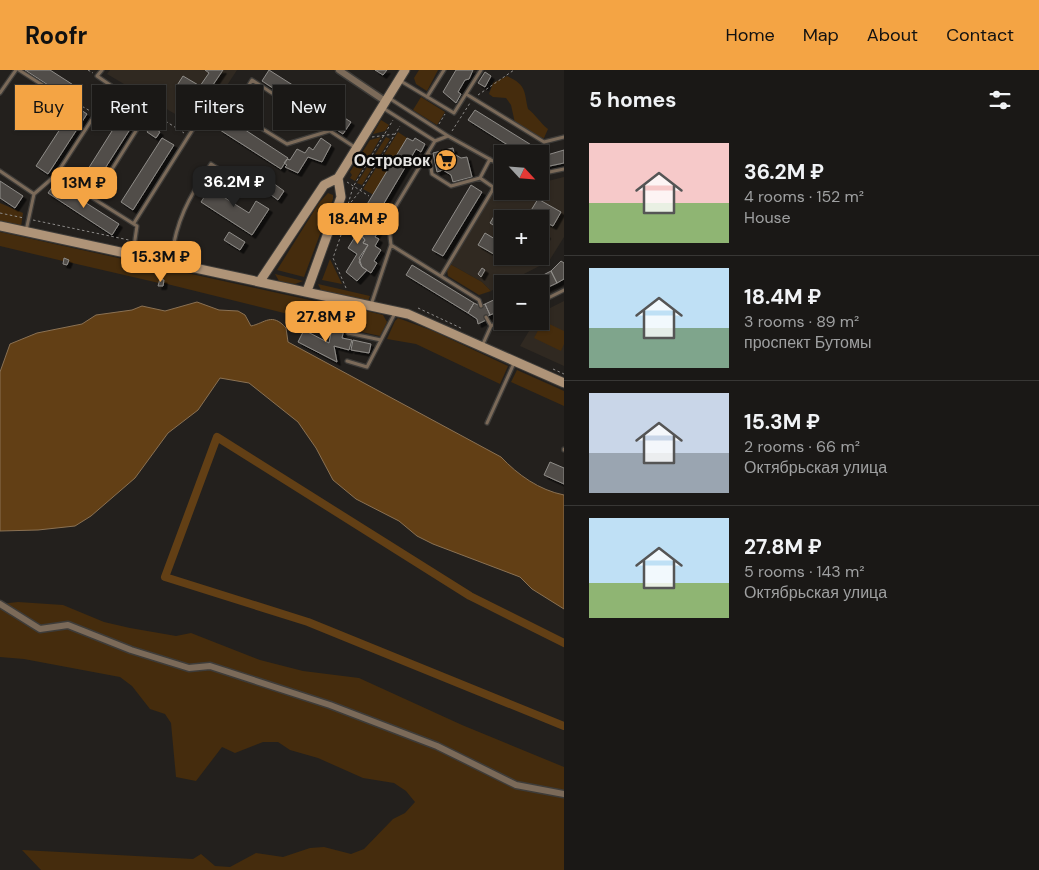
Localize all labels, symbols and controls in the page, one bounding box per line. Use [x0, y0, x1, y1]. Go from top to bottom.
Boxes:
text: Roofr [25, 20, 87, 51]
text: Home [725, 23, 775, 47]
text: Map [803, 23, 839, 47]
text: About [867, 23, 918, 47]
text: Contact [946, 23, 1014, 47]
chip: Buy [15, 85, 82, 130]
chip: Rent [92, 85, 166, 130]
chip: Filters [176, 85, 263, 130]
chip: New [273, 85, 345, 130]
text: 5 homes [589, 86, 676, 114]
icon: filters [986, 86, 1014, 114]
north arrow [494, 145, 549, 200]
map controls [494, 145, 549, 330]
supermarket icon: Островок [434, 148, 458, 172]
place label: Островок [354, 150, 431, 171]
text: 36.2M ₽ [744, 158, 824, 186]
icon: home [629, 163, 689, 223]
pin: 13M ₽ [49, 166, 119, 209]
pin: 36.2M ₽ [188, 166, 280, 208]
text: 36.2M ₽ [204, 171, 264, 192]
text: 13M ₽ [62, 172, 106, 193]
text: 4 rooms · 152 m² [744, 186, 864, 207]
pin: 18.4M ₽ [312, 202, 404, 245]
text: House [744, 207, 791, 228]
text: 18.4M ₽ [329, 208, 387, 229]
button: + [494, 210, 549, 265]
pin: 15.3M ₽ [115, 240, 207, 283]
text: 15.3M ₽ [132, 246, 190, 267]
button: − [494, 275, 549, 330]
text: 18.4M ₽ [744, 283, 821, 311]
icon: home [629, 288, 689, 348]
pin: 27.8M ₽ [280, 300, 372, 343]
text: 27.8M ₽ [296, 306, 356, 327]
text: 3 rooms · 89 m² [744, 311, 859, 332]
text: проспект Бутомы [744, 332, 871, 353]
text: 15.3M ₽ [744, 408, 820, 436]
icon: home [629, 413, 689, 473]
text: 2 rooms · 66 m² [744, 436, 860, 457]
text: Октябрьская улица [744, 457, 887, 478]
text: 27.8M ₽ [744, 533, 822, 561]
icon: home [629, 538, 689, 598]
text: 5 rooms · 143 m² [744, 561, 865, 582]
text: Октябрьская улица [744, 582, 887, 603]

